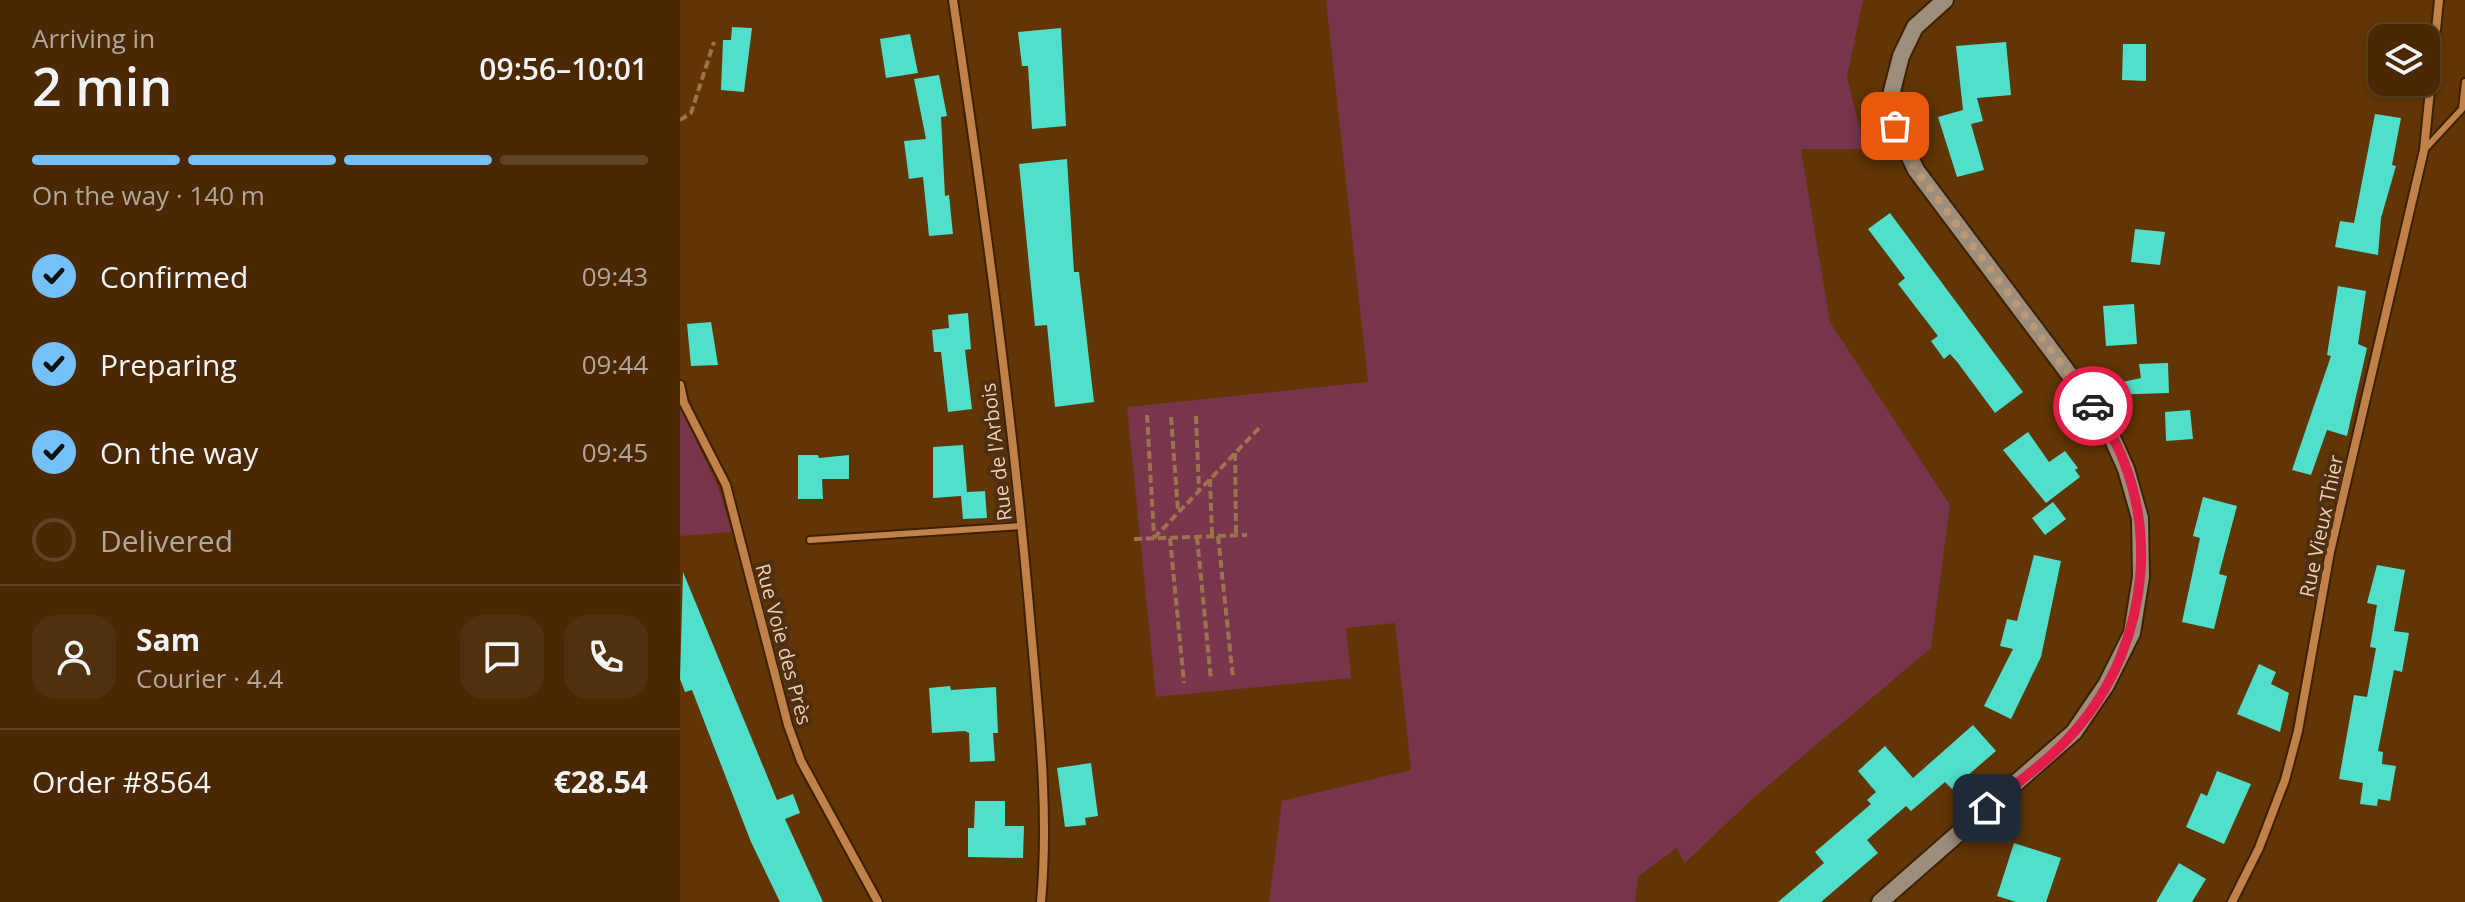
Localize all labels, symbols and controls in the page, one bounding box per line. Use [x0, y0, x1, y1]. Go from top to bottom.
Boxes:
text: Arriving in [32, 20, 155, 56]
map controls [2368, 24, 2440, 96]
button: layers [2368, 24, 2440, 96]
text: 09:56–10:01 [479, 48, 648, 89]
text: 2 min [32, 50, 172, 121]
pin [1861, 92, 1929, 160]
icon: bag [1873, 104, 1917, 148]
text: On the way · 140 m [32, 177, 265, 213]
icon: check [32, 254, 76, 298]
text: Confirmed [100, 256, 248, 297]
text: 09:43 [582, 258, 648, 294]
icon: check [32, 342, 76, 386]
text: Preparing [100, 344, 237, 385]
text: 09:44 [582, 346, 648, 382]
courier [2053, 366, 2133, 446]
street label: Rue de l'Arbois [974, 381, 1018, 523]
icon: car [2071, 384, 2115, 428]
icon: check [32, 430, 76, 474]
text: On the way [100, 432, 258, 473]
text: 09:45 [582, 434, 648, 470]
street label: Rue Vieux Thier [2293, 452, 2349, 600]
text: Delivered [100, 520, 233, 561]
street label: Rue Voie des Près [750, 561, 818, 727]
button: person [32, 615, 116, 699]
button: chat [460, 615, 544, 699]
button: phone [564, 615, 648, 699]
text: Sam [136, 619, 200, 660]
text: Courier · 4.4 [136, 660, 283, 696]
text: Order #8564 [32, 761, 211, 802]
text: €28.54 [554, 761, 648, 802]
pin [1953, 774, 2021, 842]
icon: home [1965, 786, 2009, 830]

